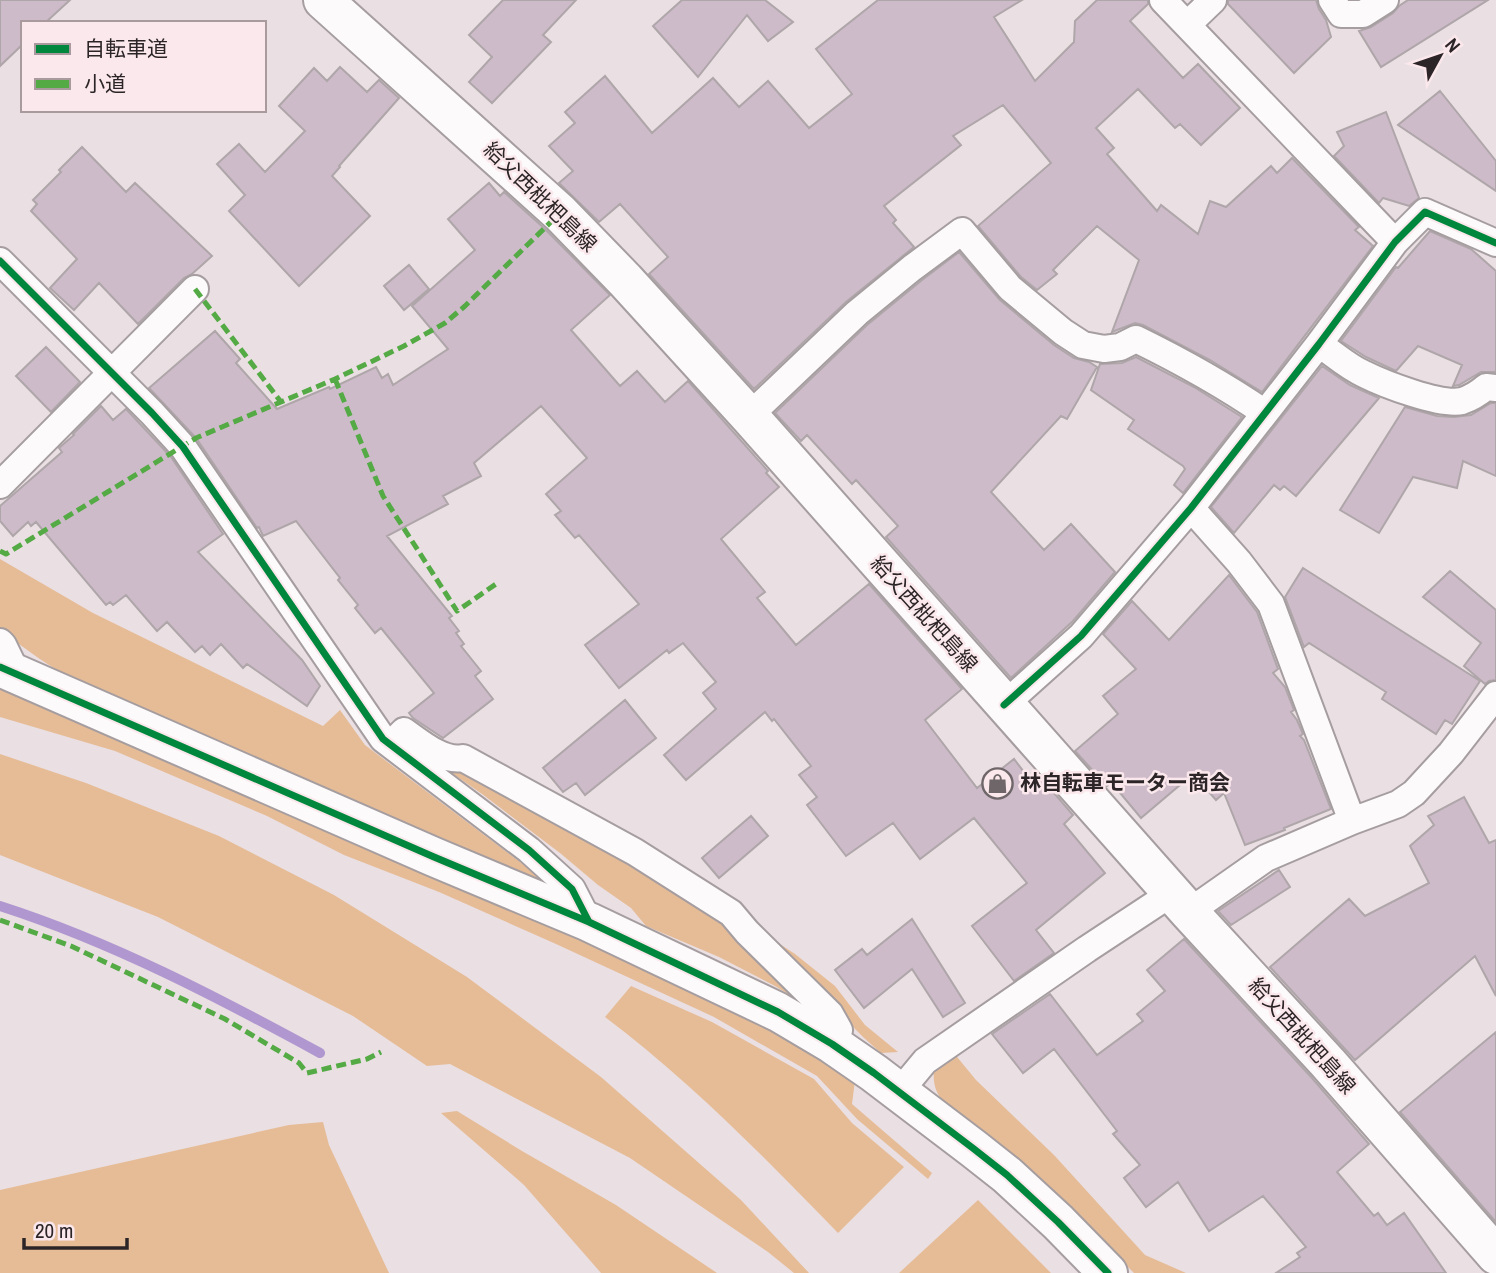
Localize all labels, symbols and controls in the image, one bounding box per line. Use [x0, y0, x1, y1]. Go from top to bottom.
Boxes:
legend [21, 21, 266, 112]
north arrow [1405, 21, 1475, 91]
text: N [1439, 32, 1467, 58]
text: 自転車道 [84, 34, 168, 63]
text: 小道 [84, 69, 126, 98]
street label: 給父西枇杷島線 [477, 135, 603, 258]
street label: 給父西枇杷島線 [864, 549, 984, 678]
shop icon: 林自転車モーター商会 [980, 766, 1014, 800]
place label: 林自転車モーター商会 [1020, 768, 1230, 797]
street label: 給父西枇杷島線 [1242, 971, 1362, 1100]
scale bar [24, 1206, 128, 1250]
text: 20 m [35, 1216, 73, 1245]

